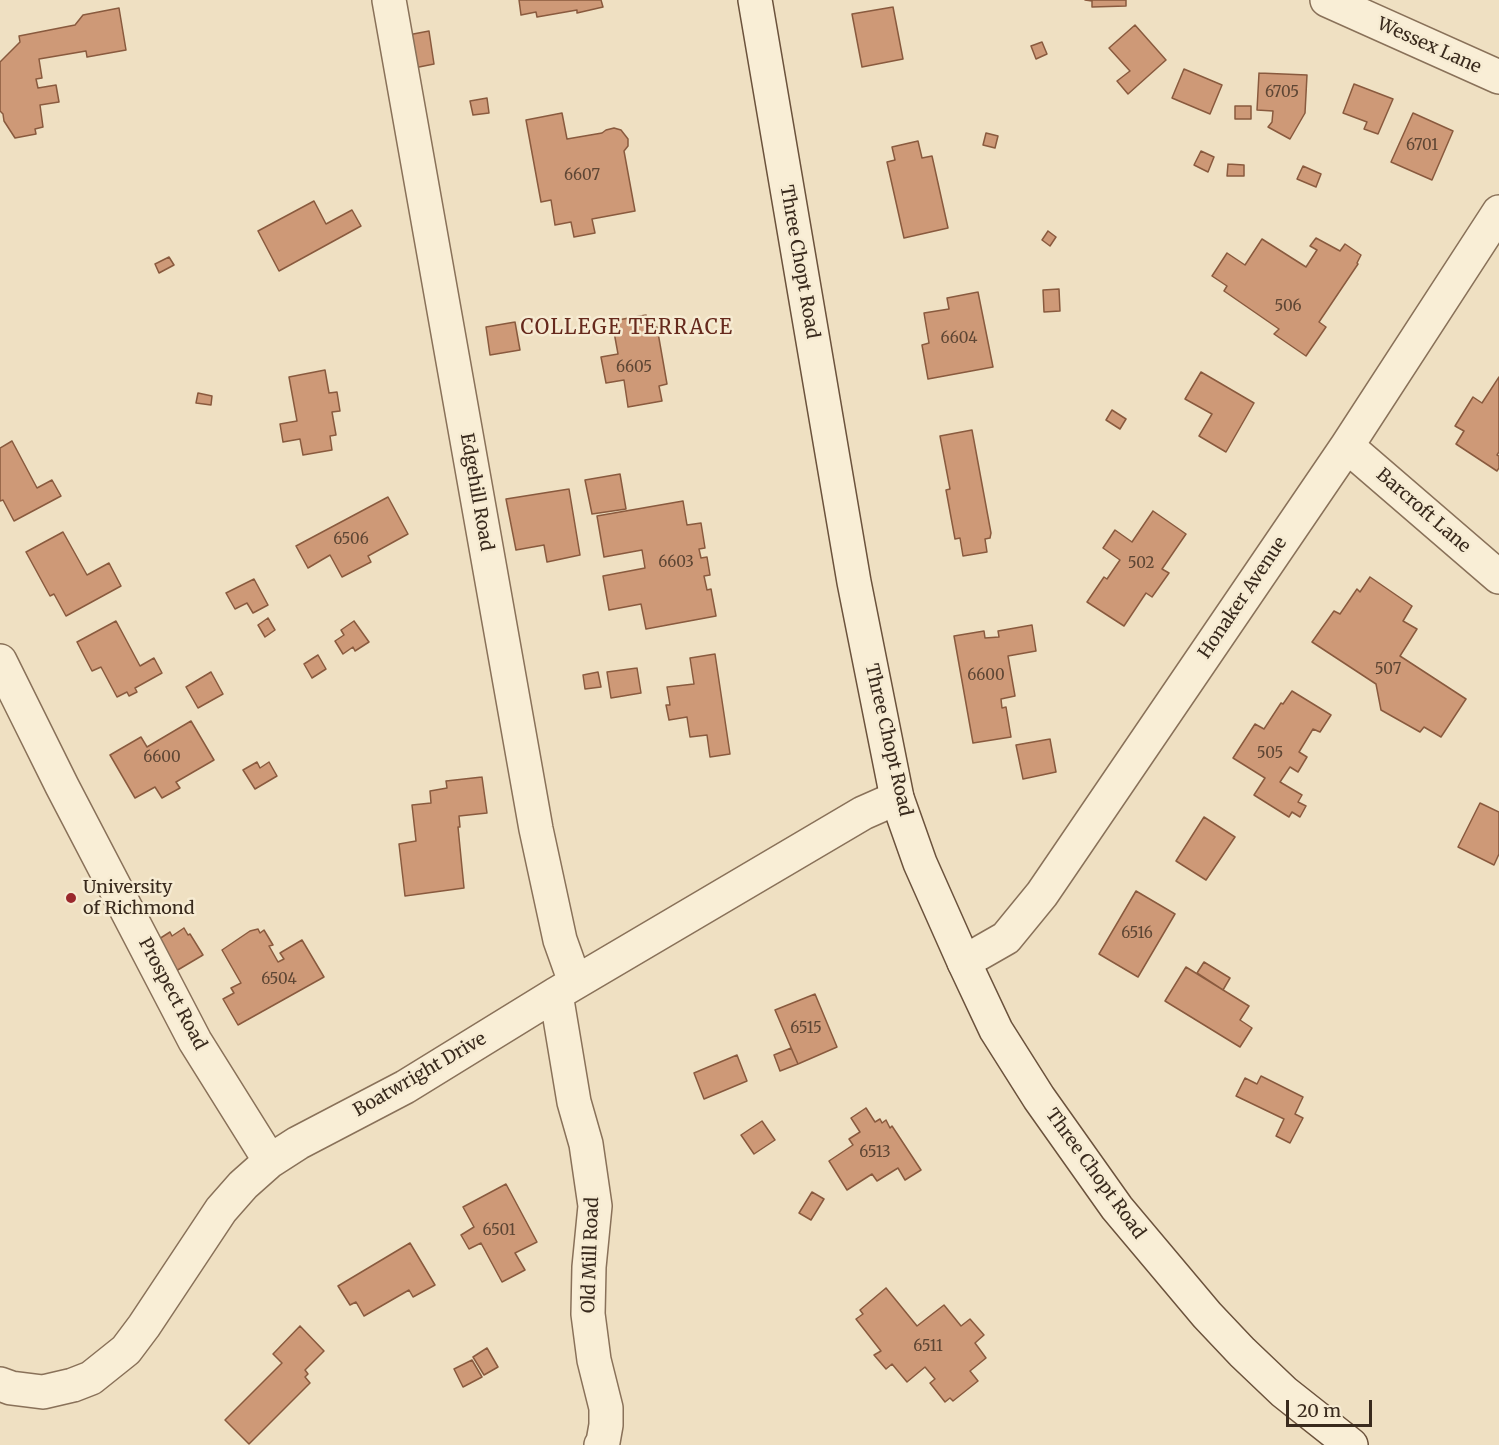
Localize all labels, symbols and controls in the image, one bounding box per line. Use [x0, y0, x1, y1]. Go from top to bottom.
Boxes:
street label: Wessex Lane [1374, 13, 1484, 79]
house number: 6705 [1265, 84, 1299, 102]
house number: 6701 [1406, 137, 1438, 155]
house number: 6607 [564, 167, 600, 185]
street label: Three Chopt Road [775, 183, 823, 341]
house number: 506 [1274, 298, 1302, 316]
district label: COLLEGE TERRACE [520, 316, 734, 340]
house number: 6604 [941, 330, 977, 348]
house number: 6605 [616, 359, 652, 377]
street label: Edgehill Road [455, 431, 497, 553]
street label: Barcroft Lane [1371, 464, 1475, 558]
house number: 6506 [333, 531, 369, 549]
street label: Honaker Avenue [1194, 533, 1292, 663]
house number: 6603 [658, 554, 694, 572]
house number: 502 [1128, 555, 1154, 573]
house number: 507 [1375, 661, 1401, 679]
street label: Three Chopt Road [860, 662, 916, 818]
house number: 6600 [967, 667, 1005, 685]
house number: 505 [1257, 745, 1283, 763]
house number: 6600 [143, 749, 181, 767]
place label: University of Richmond [83, 877, 195, 920]
marker: University of Richmond [64, 891, 78, 905]
house number: 6516 [1121, 925, 1153, 943]
street label: Prospect Road [133, 934, 211, 1054]
house number: 6504 [261, 971, 297, 989]
house number: 6515 [790, 1020, 822, 1038]
street label: Boatwright Drive [350, 1028, 490, 1122]
street label: Three Chopt Road [1041, 1105, 1149, 1243]
house number: 6513 [859, 1144, 891, 1162]
street label: Old Mill Road [578, 1197, 604, 1313]
house number: 6501 [483, 1222, 515, 1240]
house number: 6511 [913, 1338, 943, 1356]
scale bar [1289, 1388, 1374, 1426]
text: 20 m [1297, 1399, 1341, 1422]

